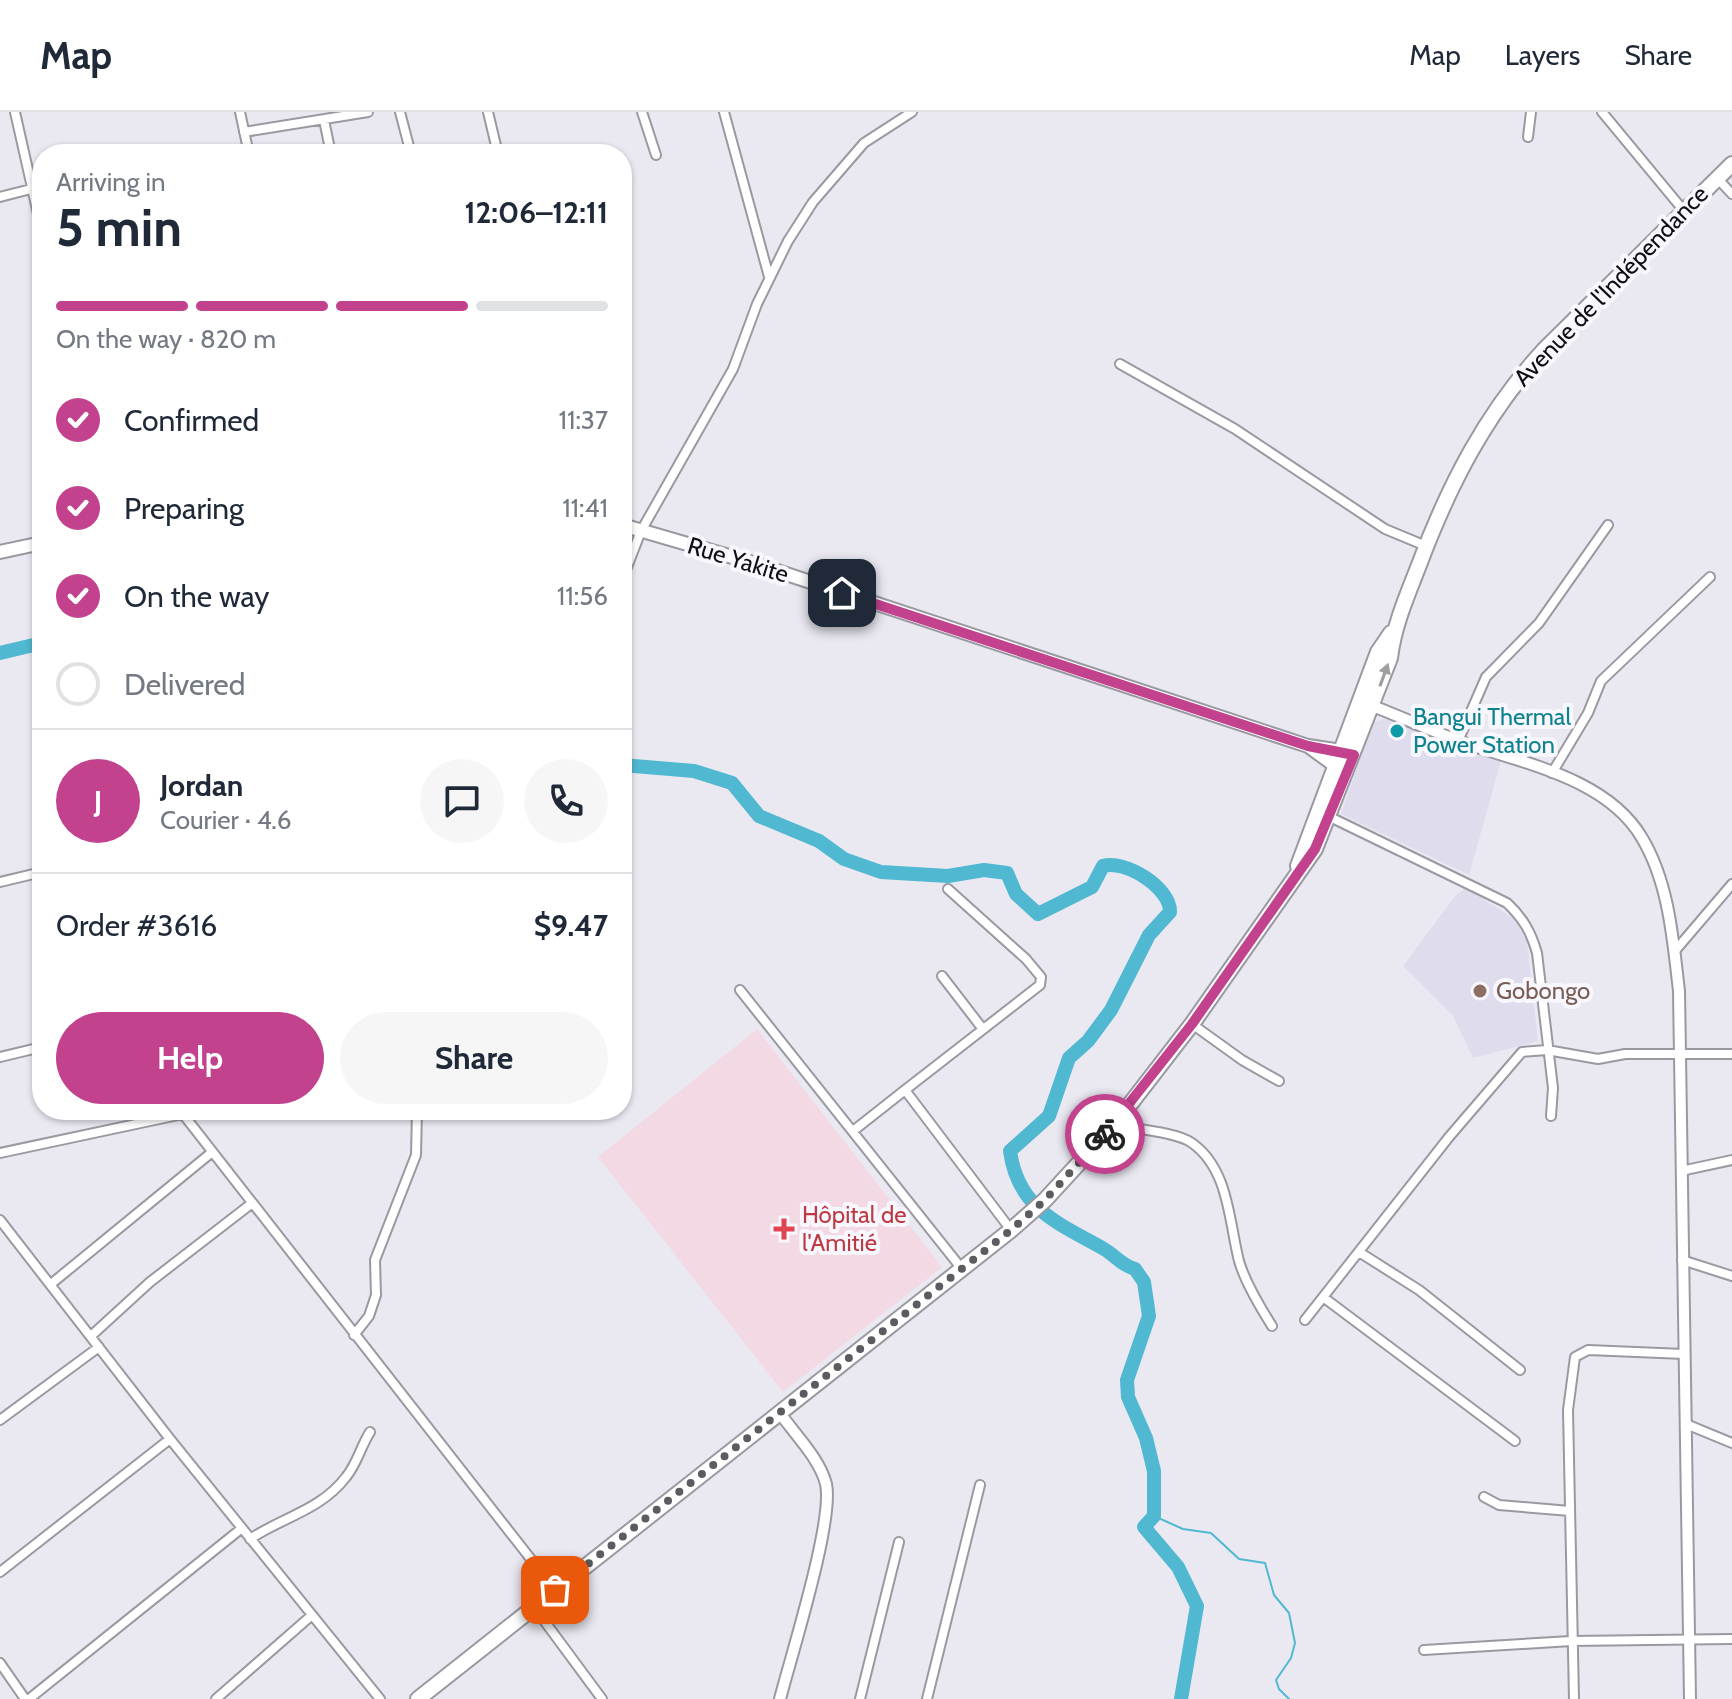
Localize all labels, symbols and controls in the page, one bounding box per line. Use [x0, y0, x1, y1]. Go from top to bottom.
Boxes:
text: Map [40, 32, 112, 79]
text: Map [1409, 38, 1461, 72]
text: Layers [1505, 38, 1580, 72]
text: Share [1624, 38, 1692, 72]
text: Arriving in [56, 166, 166, 198]
street label: Avenue de l'Indépendance [1507, 179, 1714, 392]
text: 12:06–12:11 [464, 194, 608, 231]
text: 5 min [56, 196, 182, 259]
text: On the way · 820 m [56, 323, 276, 355]
icon: check [56, 398, 100, 442]
text: Confirmed [124, 402, 259, 439]
text: 11:37 [558, 404, 608, 436]
icon: check [56, 486, 100, 530]
text: Preparing [124, 490, 244, 527]
text: 11:41 [562, 492, 608, 524]
street label: Rue Yakite [684, 530, 792, 589]
pin [808, 559, 876, 627]
icon: home [820, 571, 864, 615]
icon: check [56, 574, 100, 618]
text: On the way [124, 578, 269, 615]
text: 11:56 [557, 580, 608, 612]
one-way arrow [1378, 663, 1390, 687]
text: Delivered [124, 666, 245, 703]
place label: Bangui Thermal Power Station [1413, 702, 1571, 759]
marker: Bangui Thermal Power Station [1388, 722, 1406, 740]
button: chat [420, 759, 504, 843]
button: phone [524, 759, 608, 843]
text: Jordan [160, 767, 243, 804]
text: J [94, 783, 102, 820]
text: Courier · 4.6 [160, 804, 292, 836]
text: Order #3616 [56, 907, 217, 944]
text: $9.47 [534, 907, 608, 944]
place label: Gobongo [1496, 976, 1590, 1005]
marker: Gobongo [1471, 982, 1489, 1000]
button: Help [56, 1012, 324, 1104]
button: Share [340, 1012, 608, 1104]
courier [1065, 1094, 1145, 1174]
icon: bike [1083, 1112, 1127, 1156]
place label: Hôpital de l'Amitié [802, 1200, 907, 1257]
marker: Hôpital de l'Amitié [773, 1218, 795, 1240]
pin [521, 1556, 589, 1624]
icon: bag [533, 1568, 577, 1612]

